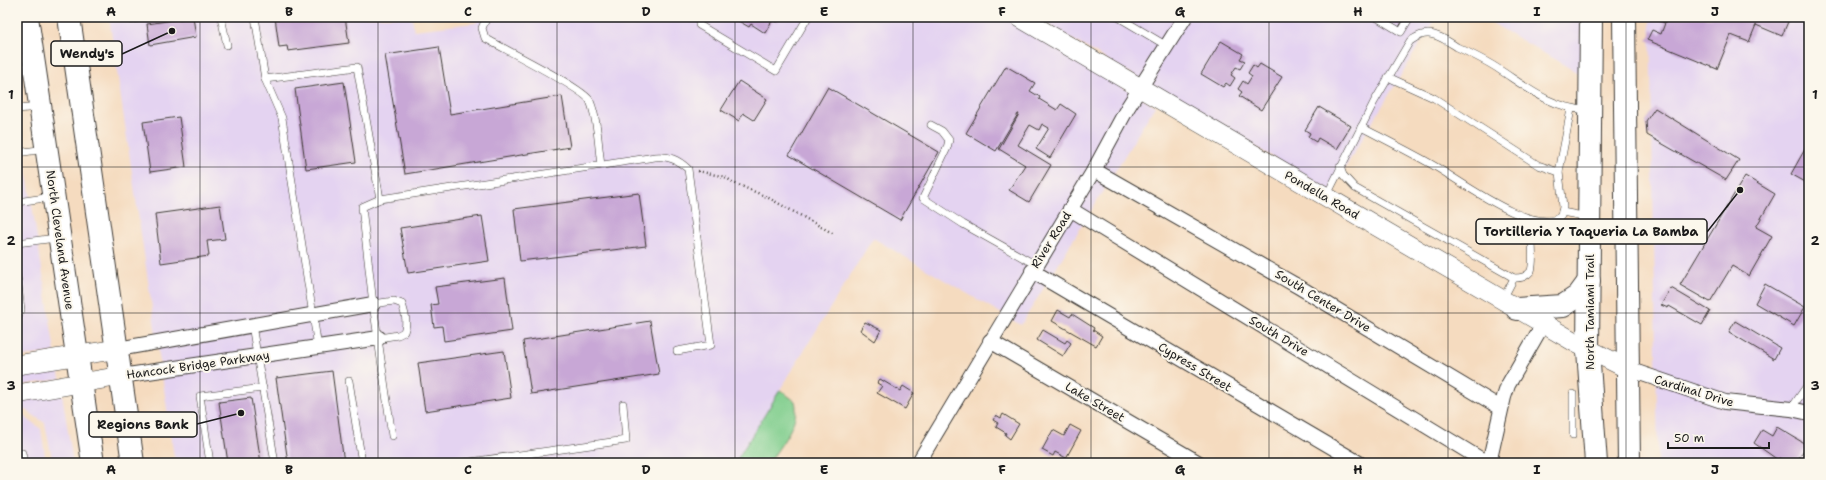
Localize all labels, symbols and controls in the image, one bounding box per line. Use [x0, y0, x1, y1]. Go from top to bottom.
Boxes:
text: A [106, 3, 116, 20]
text: B [285, 3, 293, 20]
text: C [464, 3, 472, 20]
text: D [641, 3, 651, 20]
text: E [820, 3, 829, 20]
text: F [998, 3, 1006, 20]
text: G [1175, 3, 1186, 20]
text: H [1353, 3, 1363, 20]
text: I [1533, 3, 1541, 20]
text: J [1711, 3, 1719, 20]
callout: Wendy's [51, 41, 122, 66]
text: Wendy's [60, 45, 114, 62]
text: 1 [8, 86, 14, 103]
text: 1 [1812, 86, 1818, 103]
street label: Pondella Road [1282, 167, 1363, 223]
street label: North Cleveland Avenue [42, 169, 78, 311]
street label: River Road [1027, 208, 1075, 271]
callout: Tortilleria Y Taqueria La Bamba [1476, 219, 1707, 244]
text: Tortilleria Y Taqueria La Bamba [1484, 223, 1699, 240]
text: 2 [6, 232, 16, 249]
text: 2 [1810, 232, 1820, 249]
street label: North Tamiami Trail [1582, 254, 1598, 370]
street label: South Center Drive [1272, 266, 1374, 336]
street label: South Drive [1246, 312, 1312, 360]
street label: Cypress Street [1155, 339, 1235, 395]
street label: Hancock Bridge Parkway [125, 347, 271, 383]
street label: Cardinal Drive [1652, 371, 1736, 411]
text: 3 [6, 377, 16, 394]
text: 3 [1810, 377, 1820, 394]
street label: Lake Street [1062, 378, 1128, 426]
callout: Regions Bank [89, 412, 197, 437]
text: Regions Bank [97, 416, 189, 433]
scale bar [1668, 424, 1769, 450]
text: 50 m [1674, 430, 1704, 446]
text: A [106, 461, 116, 478]
text: B [285, 461, 293, 478]
text: C [464, 461, 472, 478]
text: D [641, 461, 651, 478]
text: E [820, 461, 829, 478]
text: F [998, 461, 1006, 478]
text: G [1175, 461, 1186, 478]
text: H [1353, 461, 1363, 478]
text: I [1533, 461, 1541, 478]
text: J [1711, 461, 1719, 478]

